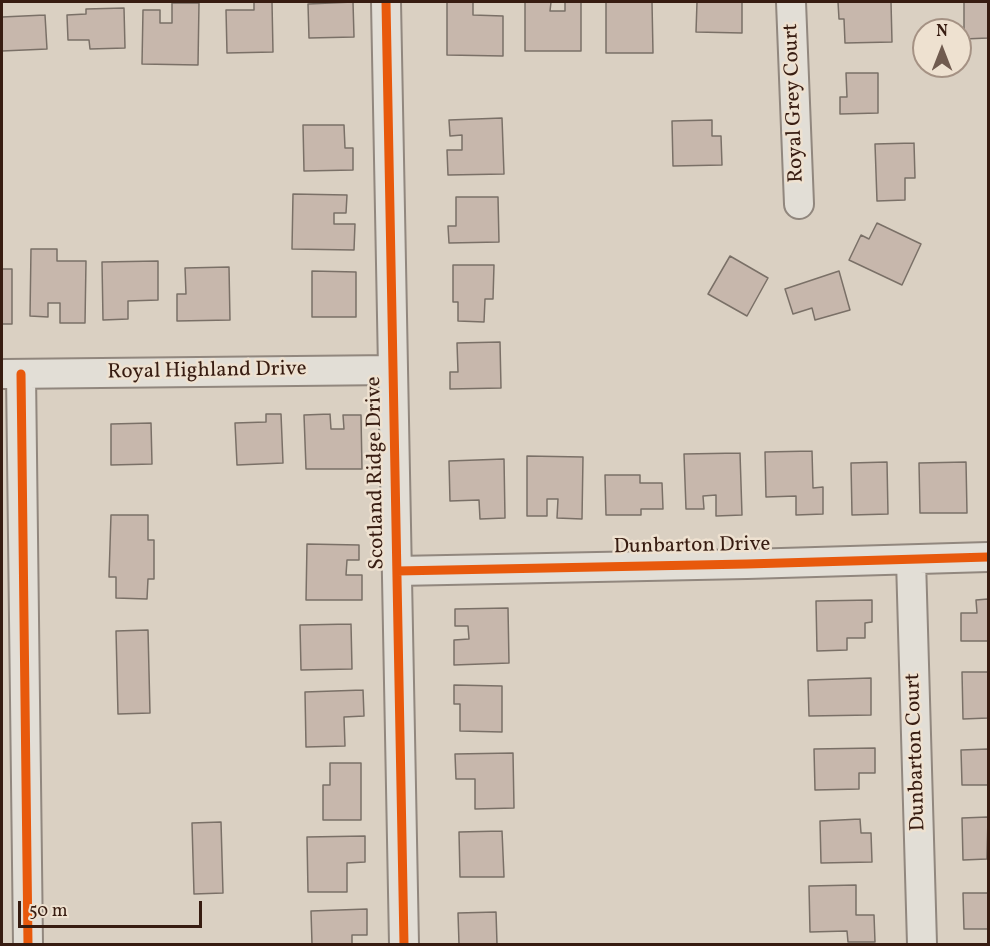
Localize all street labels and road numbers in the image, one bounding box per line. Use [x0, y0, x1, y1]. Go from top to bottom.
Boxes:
street label: Royal Grey Court [780, 23, 810, 183]
street label: Royal Highland Drive [107, 358, 307, 386]
street label: Scotland Ridge Drive [363, 376, 391, 570]
street label: Dunbarton Drive [613, 533, 771, 561]
street label: Dunbarton Court [902, 672, 932, 832]

